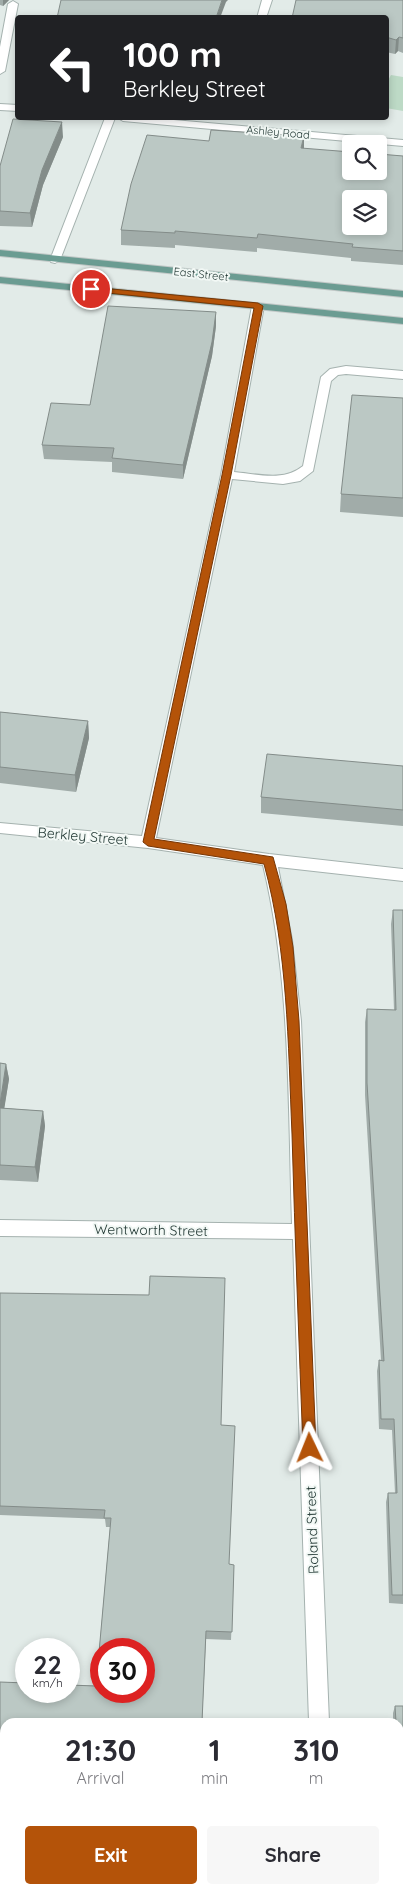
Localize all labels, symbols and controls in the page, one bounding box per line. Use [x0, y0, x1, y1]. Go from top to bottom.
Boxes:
text: 100 m [123, 32, 222, 76]
icon: left [40, 35, 105, 100]
text: Berkley Street [123, 75, 266, 103]
street label: Ashley Road [246, 122, 310, 142]
map controls [342, 135, 387, 235]
button: search [342, 135, 387, 180]
button: layers [342, 190, 387, 235]
street label: East Street [173, 264, 229, 284]
pin [70, 268, 112, 310]
icon: arrive [77, 275, 105, 303]
street label: Berkley Street [37, 823, 129, 849]
street label: Wentworth Street [94, 1220, 208, 1240]
position arrow [283, 1421, 335, 1473]
street label: Roland Street [301, 1485, 323, 1574]
speed limit sign: 30 [90, 1638, 155, 1703]
text: 22 [33, 1649, 62, 1680]
text: km/h [32, 1675, 63, 1690]
text: 21:30 [65, 1731, 136, 1769]
text: 1 [209, 1731, 220, 1769]
text: 310 [293, 1731, 339, 1769]
text: Arrival [77, 1768, 124, 1788]
text: min [201, 1768, 228, 1788]
text: m [309, 1768, 323, 1788]
button: Exit [25, 1826, 197, 1884]
button: Share [207, 1826, 379, 1884]

